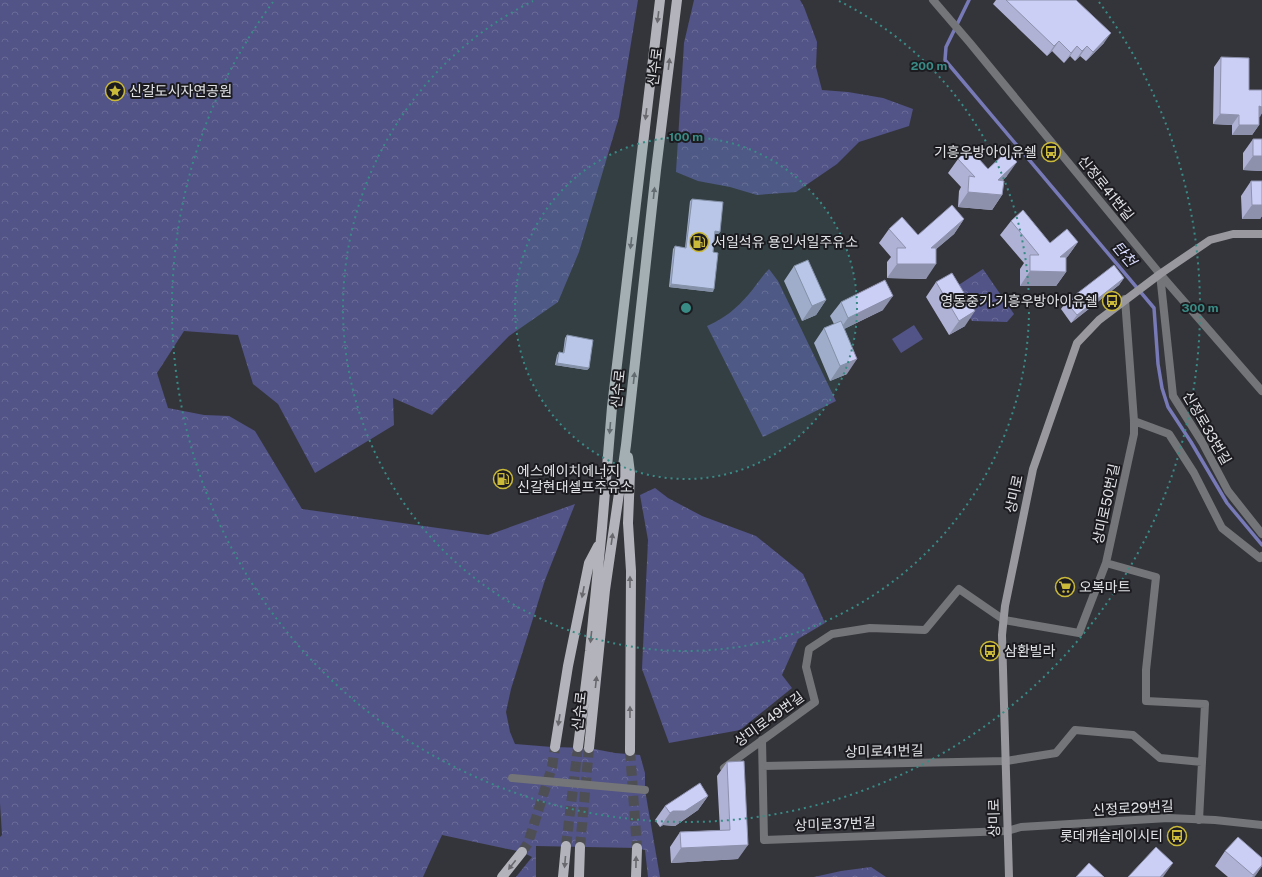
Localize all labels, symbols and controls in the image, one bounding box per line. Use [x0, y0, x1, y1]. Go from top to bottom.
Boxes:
one-way arrow [654, 11, 661, 23]
street label: 신수로 [645, 47, 665, 87]
one-way arrow [666, 58, 672, 70]
text: 200 m [911, 59, 947, 73]
place icon: 신갈도시자연공원 [104, 80, 126, 102]
place label: 신갈도시자연공원 [129, 83, 232, 99]
one-way arrow [643, 108, 650, 120]
text: 100 m [669, 130, 703, 144]
bus stop icon: 기흥우방아이유쉘 [1040, 141, 1062, 163]
place label: 기흥우방아이유쉘 [934, 144, 1037, 160]
street label: 신정로41번길 [1075, 152, 1137, 224]
one-way arrow [651, 187, 657, 199]
fuel station icon: 서일석유 용인서일주유소 [688, 231, 710, 253]
place label: 서일석유 용인서일주유소 [713, 234, 858, 250]
one-way arrow [628, 237, 634, 249]
water label: 탄천 [1109, 238, 1141, 271]
bus stop icon: 영동중기.기흥우방아이유쉘 [1101, 290, 1123, 312]
place label: 영동중기.기흥우방아이유쉘 [940, 293, 1098, 309]
centre of rings [679, 301, 693, 315]
text: 300 m [1182, 301, 1219, 315]
street label: 신수로 [608, 369, 628, 409]
one-way arrow [630, 372, 637, 384]
street label: 신정로33번길 [1180, 389, 1234, 467]
one-way arrow [607, 422, 614, 434]
street label: 상미로50번길 [1090, 462, 1122, 546]
place label: 에스에이치에너지 신갈현대셀프주유소 [517, 463, 633, 495]
fuel station icon: 에스에이치에너지 신갈현대셀프주유소 [492, 468, 514, 490]
street label: 상미로 [1002, 473, 1026, 515]
one-way arrow [609, 533, 615, 545]
one-way arrow [627, 576, 634, 588]
supermarket icon: 오복마트 [1054, 576, 1076, 598]
place label: 오복마트 [1079, 579, 1131, 595]
one-way arrow [579, 586, 585, 598]
one-way arrow [588, 631, 594, 643]
bus stop icon: 삼환빌라 [979, 640, 1001, 662]
place label: 삼환빌라 [1004, 643, 1056, 659]
one-way arrow [592, 676, 599, 688]
street label: 상미로49번길 [731, 688, 807, 750]
street label: 신수로 [569, 691, 589, 731]
one-way arrow [627, 705, 633, 718]
one-way arrow [556, 713, 562, 726]
street label: 상미로41번길 [844, 742, 924, 760]
street label: 상미로 [986, 798, 1002, 837]
street label: 신정로29번길 [1092, 798, 1174, 818]
street label: 상미로37번길 [794, 815, 876, 833]
bus stop icon: 롯데캐슬레이시티 [1166, 825, 1188, 847]
place label: 롯데캐슬레이시티 [1060, 828, 1163, 844]
one-way arrow [633, 855, 639, 868]
one-way arrow [561, 856, 568, 868]
one-way arrow [508, 859, 516, 870]

